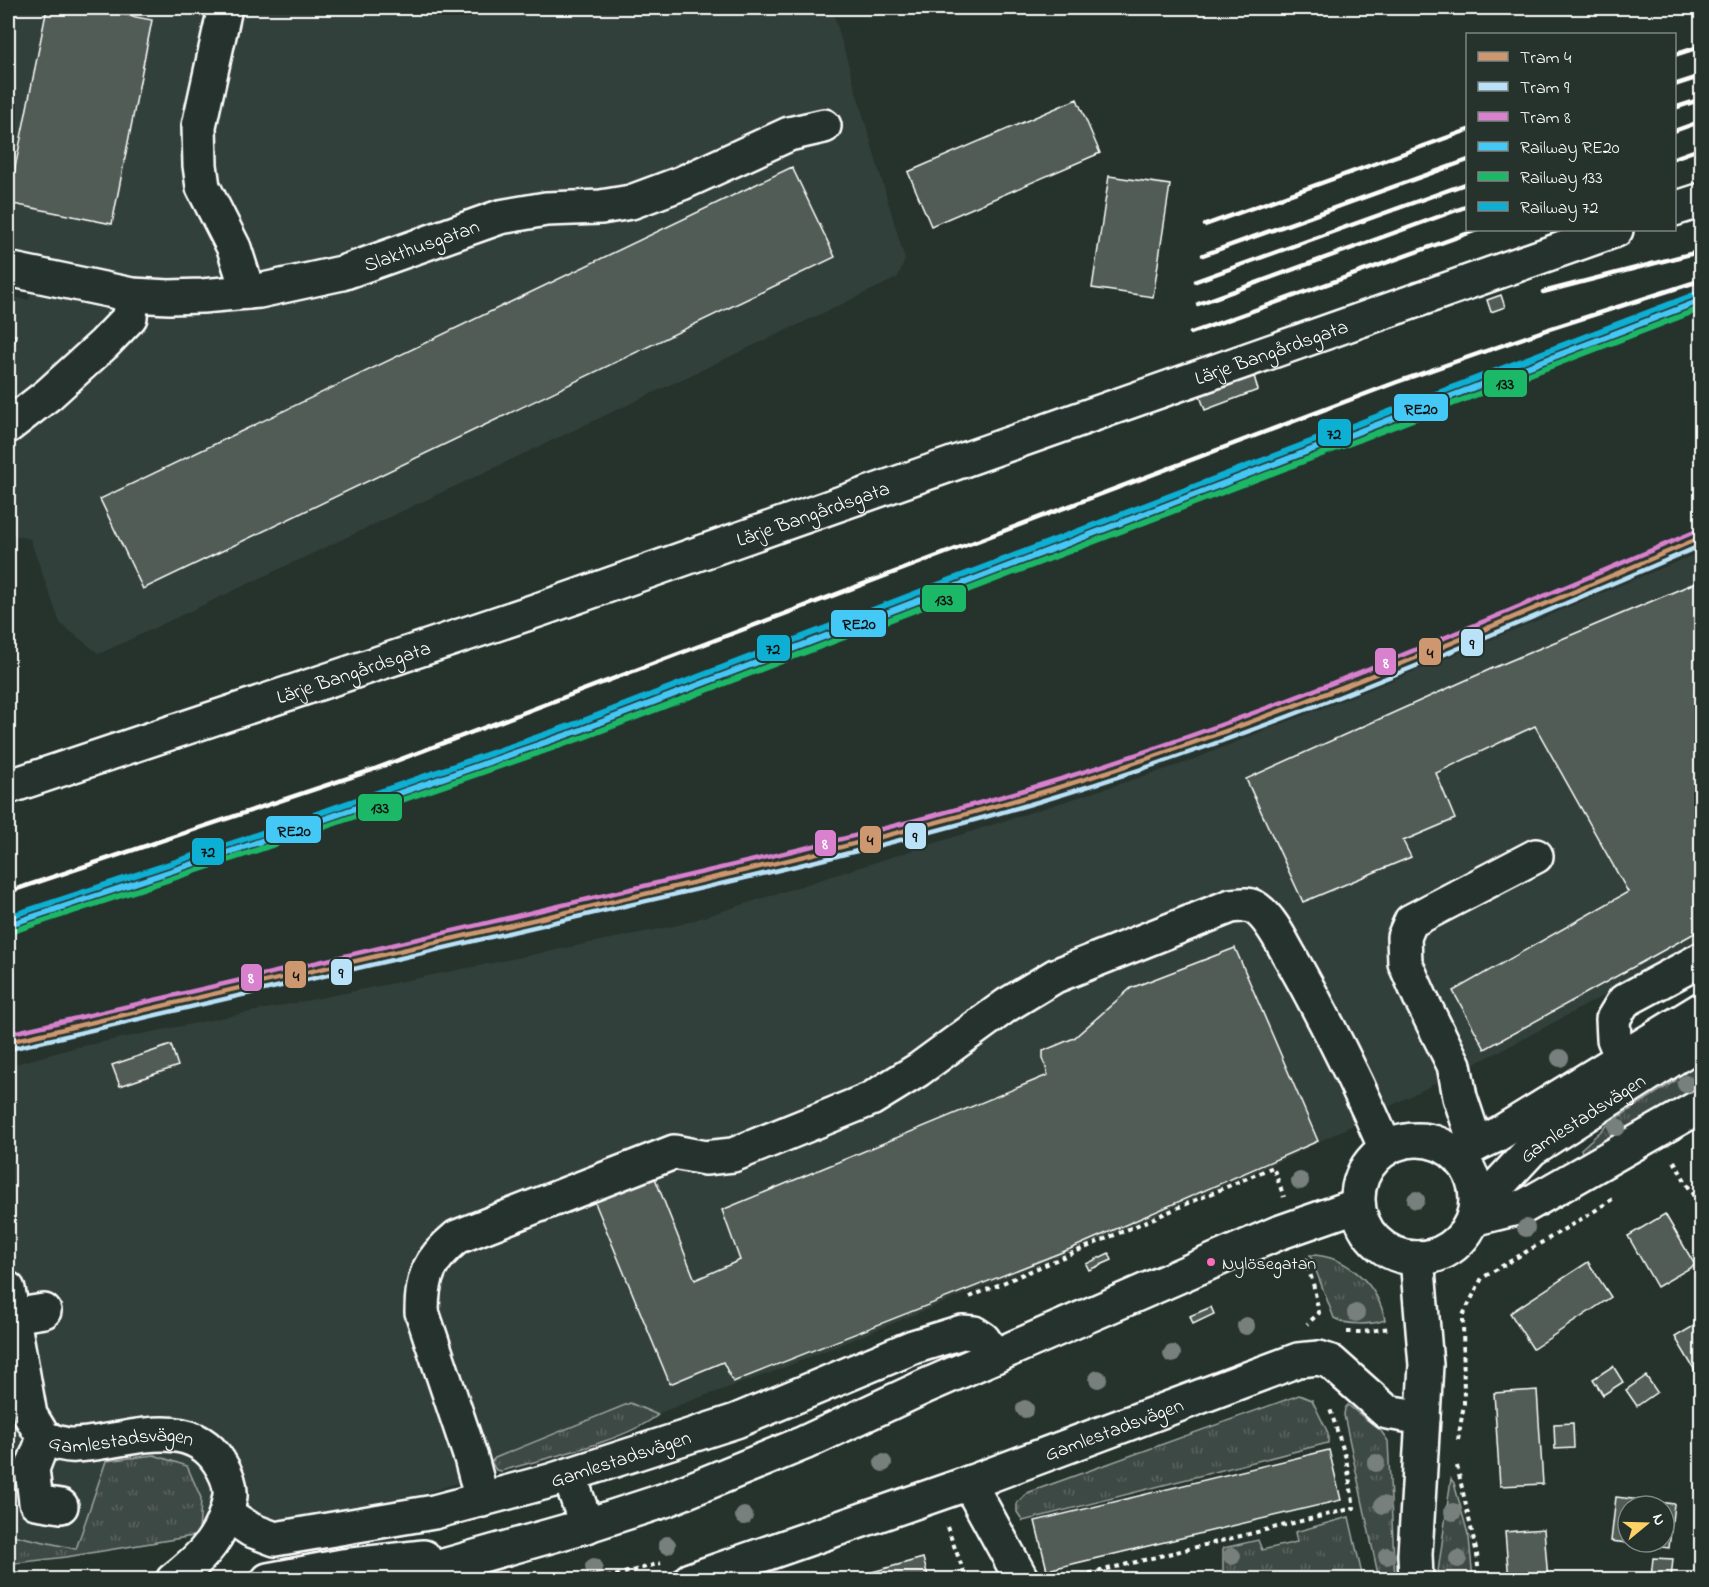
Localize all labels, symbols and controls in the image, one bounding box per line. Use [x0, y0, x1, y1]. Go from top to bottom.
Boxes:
legend [1466, 33, 1676, 231]
text: Tram 4 [1520, 46, 1572, 72]
text: Tram 9 [1520, 76, 1570, 102]
text: Tram 8 [1520, 106, 1571, 132]
text: Railway RE20 [1520, 136, 1620, 162]
text: Railway 133 [1520, 166, 1603, 192]
text: Railway 72 [1520, 196, 1598, 222]
street label: Slakthusgatan [360, 213, 484, 281]
street label: Lärje Bangårdsgata [1191, 314, 1352, 394]
line badge: 133 [1483, 369, 1528, 398]
text: 133 [1496, 373, 1515, 397]
line badge: RE20 [1393, 393, 1449, 422]
text: RE20 [1403, 398, 1438, 422]
line badge: 72 [1317, 418, 1352, 447]
text: 72 [1327, 423, 1341, 447]
street label: Lärje Bangårdsgata [733, 475, 894, 556]
line badge: 133 [921, 584, 967, 613]
text: 133 [935, 589, 954, 613]
line badge: RE20 [830, 609, 887, 638]
text: RE20 [841, 613, 876, 637]
line badge: 9 [1460, 628, 1484, 657]
text: 9 [1469, 633, 1475, 657]
line badge: 72 [756, 634, 791, 662]
street label: Lärje Bangårdsgata [273, 635, 435, 713]
line badge: 4 [1418, 637, 1442, 666]
text: 72 [766, 638, 780, 662]
text: 4 [1426, 642, 1434, 666]
line badge: 8 [1374, 647, 1397, 676]
text: 8 [1382, 652, 1389, 676]
line badge: 133 [357, 793, 403, 822]
text: 133 [371, 797, 390, 821]
line badge: RE20 [265, 815, 322, 844]
text: RE20 [276, 820, 311, 844]
line badge: 9 [904, 822, 927, 850]
line badge: 4 [859, 825, 882, 854]
text: 9 [912, 826, 918, 850]
line badge: 8 [814, 829, 837, 857]
text: 4 [866, 829, 874, 853]
text: 8 [821, 833, 828, 857]
line badge: 72 [191, 837, 225, 866]
text: 72 [201, 841, 215, 865]
line badge: 9 [330, 958, 353, 986]
line badge: 4 [284, 960, 307, 989]
text: 9 [338, 962, 344, 986]
line badge: 8 [240, 963, 263, 992]
text: 4 [292, 965, 300, 989]
text: 8 [247, 967, 254, 991]
street label: Gamlestadsvägen [1514, 1068, 1652, 1171]
place label: Nylösegatan [1222, 1252, 1316, 1279]
marker: Nylösegatan [1205, 1256, 1217, 1268]
street label: Gamlestadsvägen [1041, 1392, 1188, 1470]
street label: Gamlestadsvägen [45, 1422, 198, 1462]
street label: Gamlestadsvägen [547, 1424, 695, 1497]
north arrow [1616, 1494, 1676, 1554]
text: N [1645, 1511, 1671, 1529]

